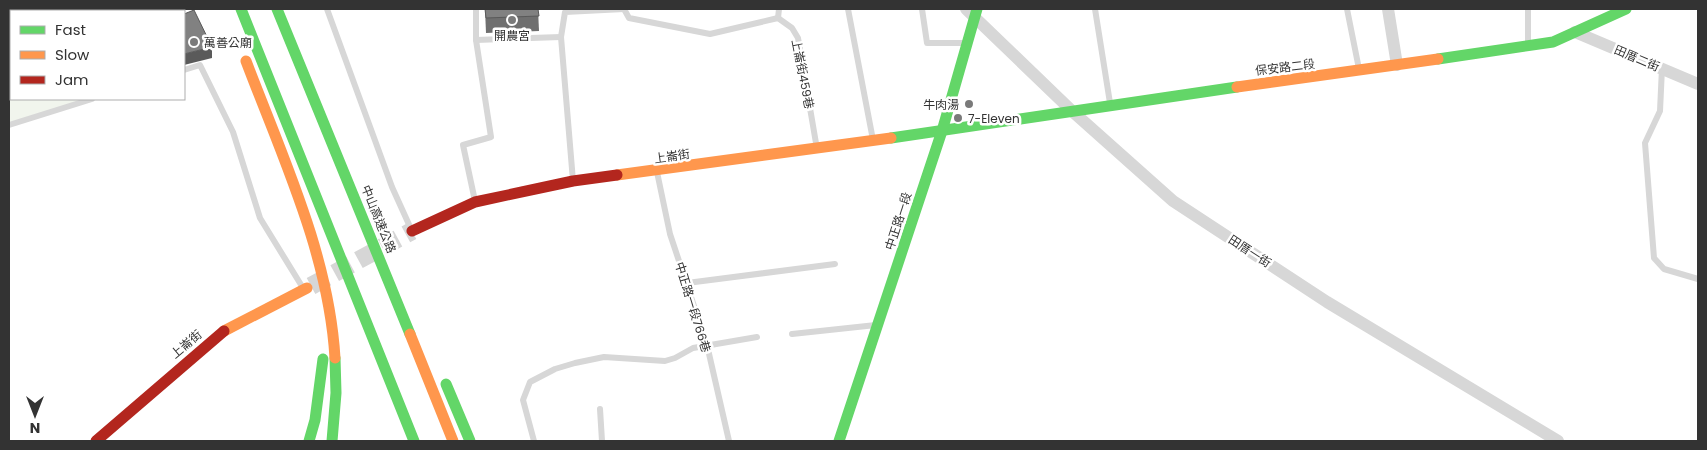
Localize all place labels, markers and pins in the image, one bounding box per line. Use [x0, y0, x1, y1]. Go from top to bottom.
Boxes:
marker: 開農宮 [506, 14, 518, 26]
place label: 開農宮 [494, 27, 530, 44]
place label: 萬善公廟 [204, 34, 252, 51]
marker: 萬善公廟 [188, 36, 200, 48]
place label: 牛肉湯 [923, 96, 959, 113]
marker: 牛肉湯 [963, 98, 975, 110]
place label: 7-Eleven [968, 110, 1020, 127]
marker: 7-Eleven [952, 112, 964, 124]

